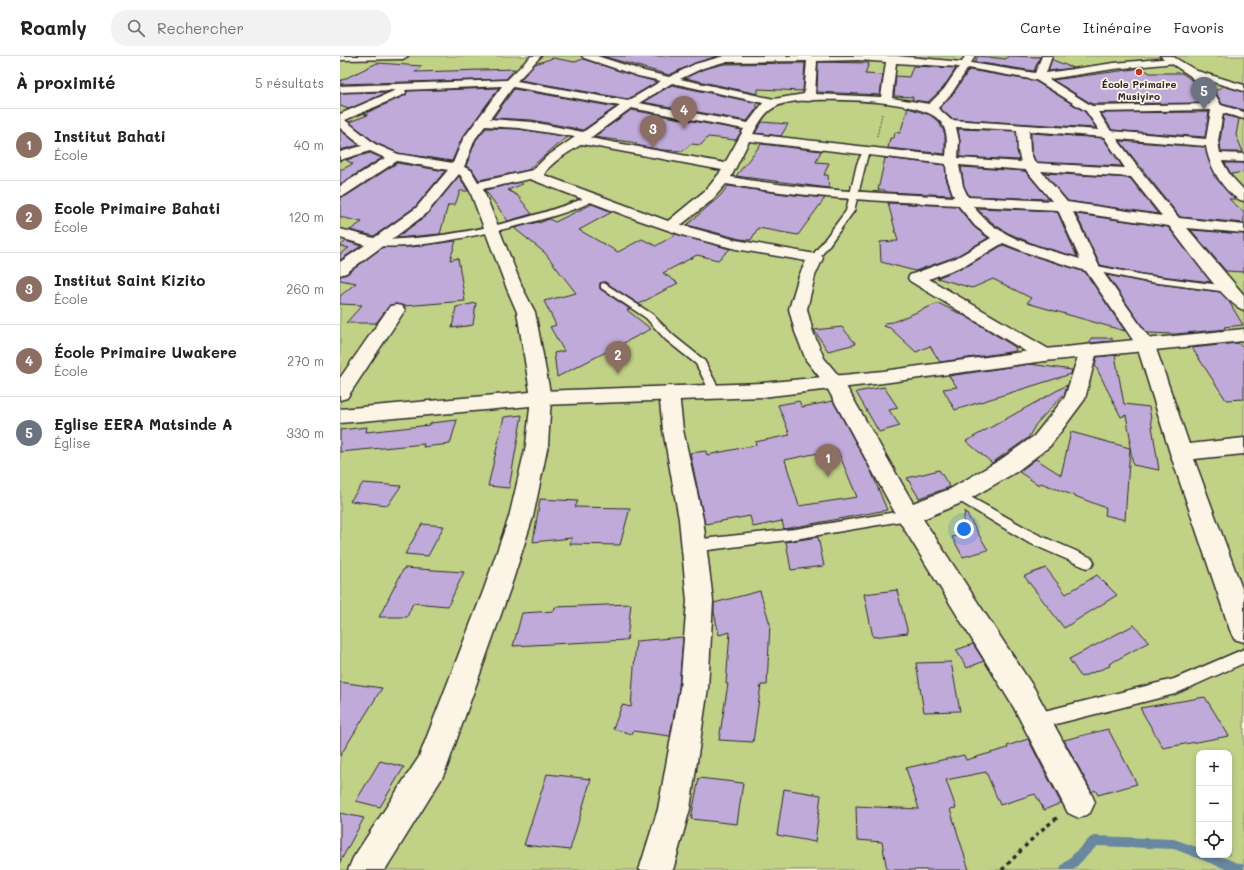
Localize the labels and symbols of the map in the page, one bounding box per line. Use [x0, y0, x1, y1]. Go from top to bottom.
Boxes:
marker: École Primaire Musiyiro [1134, 67, 1144, 77]
place label: École Primaire Musiyiro [1102, 77, 1176, 103]
pin: 5 [1191, 77, 1217, 110]
pin: 4 [671, 96, 697, 129]
pin: 3 [640, 115, 666, 148]
pin: 2 [605, 341, 631, 374]
pin: 1 [815, 444, 841, 477]
your location [954, 519, 974, 539]

